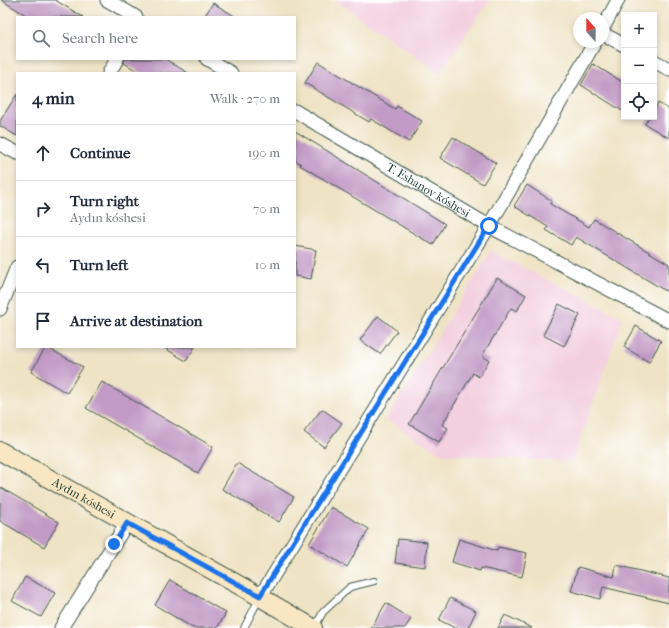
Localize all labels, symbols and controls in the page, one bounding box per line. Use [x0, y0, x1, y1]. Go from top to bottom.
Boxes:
north arrow [573, 12, 609, 48]
map controls [621, 12, 657, 120]
button: + [621, 12, 657, 48]
search box [16, 16, 296, 60]
icon: search [30, 27, 52, 49]
text: Search here [62, 29, 138, 47]
button: − [621, 48, 657, 84]
button: locate [621, 84, 657, 120]
text: 4 min [32, 88, 75, 108]
text: Walk · 270 m [210, 91, 280, 106]
icon: ahead [32, 142, 54, 164]
text: Continue [70, 144, 130, 162]
text: 190 m [248, 145, 280, 160]
street label: T. Eshanov kóshesi [384, 160, 473, 221]
text: Turn right [70, 192, 139, 210]
icon: right [32, 198, 54, 220]
text: 70 m [253, 201, 280, 216]
text: Aydın kóshesi [70, 210, 146, 225]
route start [480, 217, 498, 235]
icon: left [32, 254, 54, 276]
text: Turn left [70, 256, 128, 274]
text: 10 m [255, 257, 280, 272]
icon: arrive [32, 310, 54, 332]
text: Arrive at destination [70, 312, 202, 330]
street label: Aydın kóshesi [49, 474, 118, 521]
route end [105, 535, 123, 553]

